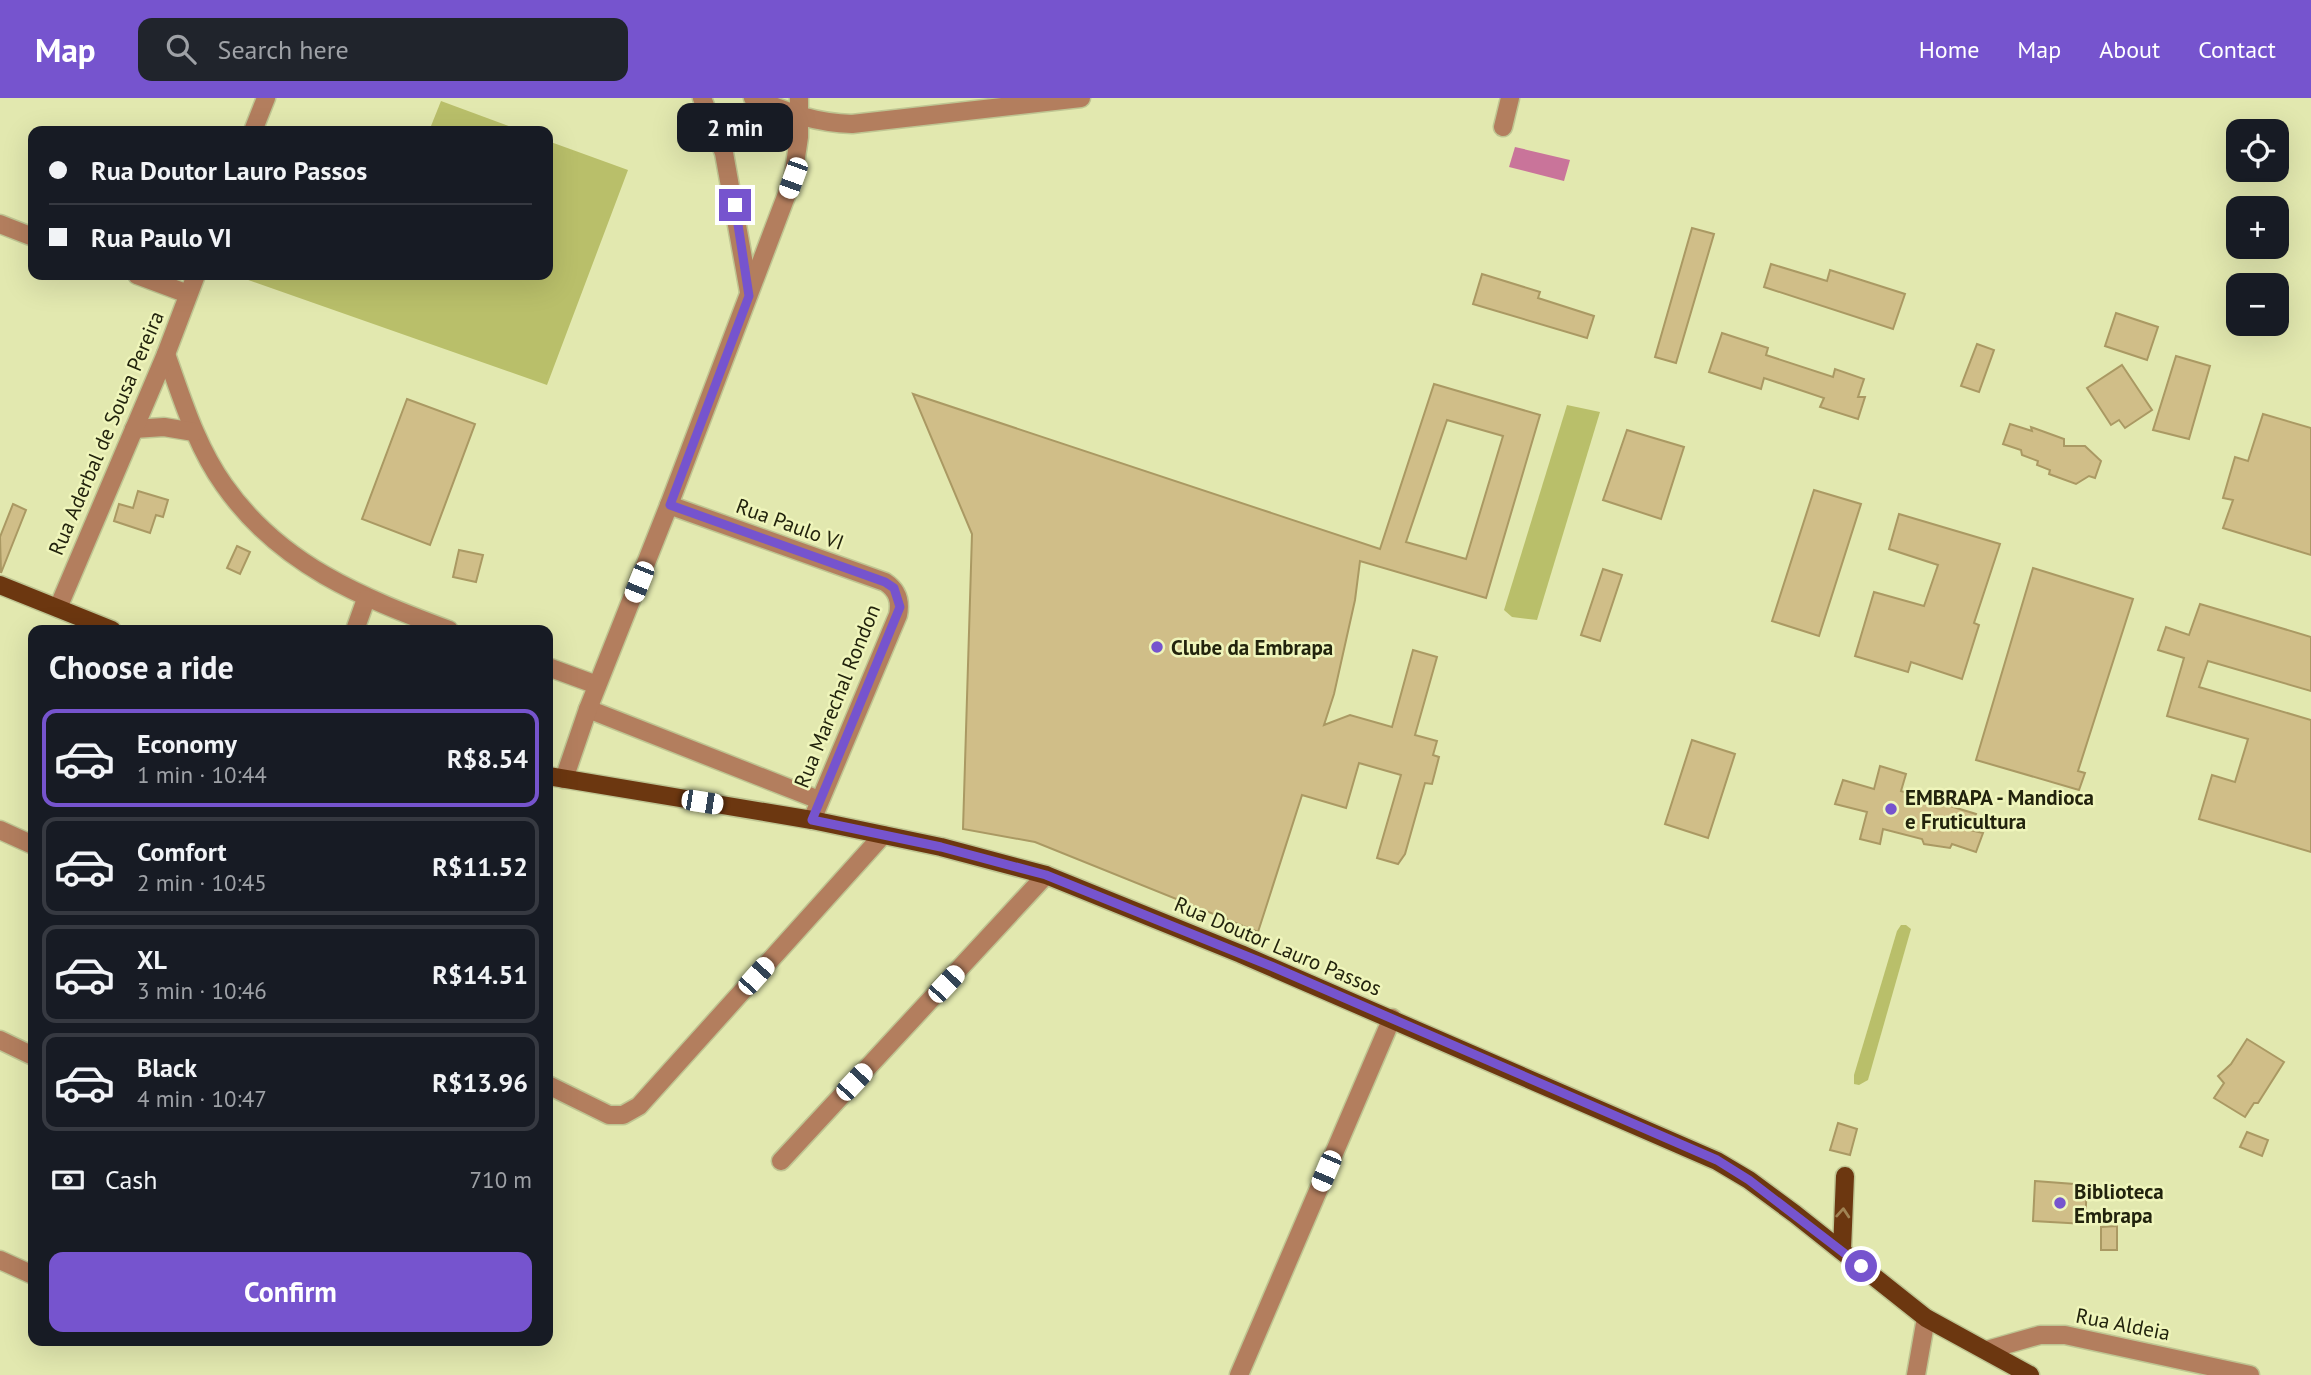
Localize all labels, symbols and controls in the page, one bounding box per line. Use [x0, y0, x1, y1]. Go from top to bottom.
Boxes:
search box [138, 18, 628, 81]
text: Map [35, 28, 96, 71]
icon: search [162, 30, 200, 68]
text: Search here [218, 33, 349, 66]
text: Home [1919, 34, 1979, 65]
text: Map [2017, 34, 2061, 65]
text: About [2099, 34, 2160, 65]
text: Contact [2198, 34, 2276, 65]
callout: 2 min [677, 104, 793, 153]
text: 2 min [707, 113, 763, 142]
map controls [2226, 119, 2289, 336]
button: locate [2226, 119, 2289, 182]
text: Rua Doutor Lauro Passos [91, 154, 367, 187]
car [776, 155, 811, 201]
route end [719, 189, 751, 221]
button: + [2226, 196, 2289, 259]
text: Rua Paulo VI [91, 221, 232, 254]
button: − [2226, 273, 2289, 336]
street label: Rua Aderbal de Sousa Pereira [42, 307, 170, 559]
street label: Rua Paulo VI [732, 492, 848, 556]
car [622, 559, 657, 605]
street label: Rua Marechal Rondon [788, 600, 886, 792]
place label: Clube da Embrapa [1171, 634, 1333, 661]
marker: Clube da Embrapa [1149, 639, 1165, 655]
text: Choose a ride [49, 646, 234, 688]
icon: car [53, 727, 116, 790]
text: Economy [137, 727, 237, 760]
text: R$8.54 [447, 742, 528, 775]
text: 1 min · 10:44 [137, 760, 267, 789]
place label: EMBRAPA - Mandioca e Fruticultura [1905, 784, 2094, 835]
car [680, 788, 725, 816]
marker: EMBRAPA - Mandioca e Fruticultura [1883, 801, 1899, 817]
icon: car [53, 835, 116, 898]
text: Comfort [137, 835, 227, 868]
text: R$11.52 [432, 850, 528, 883]
text: 2 min · 10:45 [137, 868, 267, 897]
street label: Rua Doutor Lauro Passos [1170, 890, 1386, 1002]
icon: car [53, 943, 116, 1006]
text: XL [137, 943, 167, 976]
car [735, 953, 778, 999]
text: R$14.51 [432, 958, 528, 991]
car [924, 961, 969, 1007]
text: 3 min · 10:46 [137, 976, 267, 1005]
icon: car [53, 1051, 116, 1114]
text: Black [137, 1051, 197, 1084]
car [832, 1059, 877, 1105]
text: R$13.96 [432, 1066, 528, 1099]
text: 4 min · 10:47 [137, 1084, 267, 1113]
car [1309, 1148, 1344, 1194]
icon: cash [49, 1161, 87, 1199]
text: Cash [105, 1163, 157, 1196]
text: 710 m [470, 1165, 532, 1194]
place label: Biblioteca Embrapa [2074, 1178, 2164, 1229]
marker: Biblioteca Embrapa [2052, 1195, 2068, 1211]
one-way arrow [1835, 1207, 1850, 1218]
route start [1845, 1250, 1877, 1282]
button: Confirm [49, 1252, 532, 1332]
street label: Rua Aldeia [2074, 1302, 2172, 1346]

